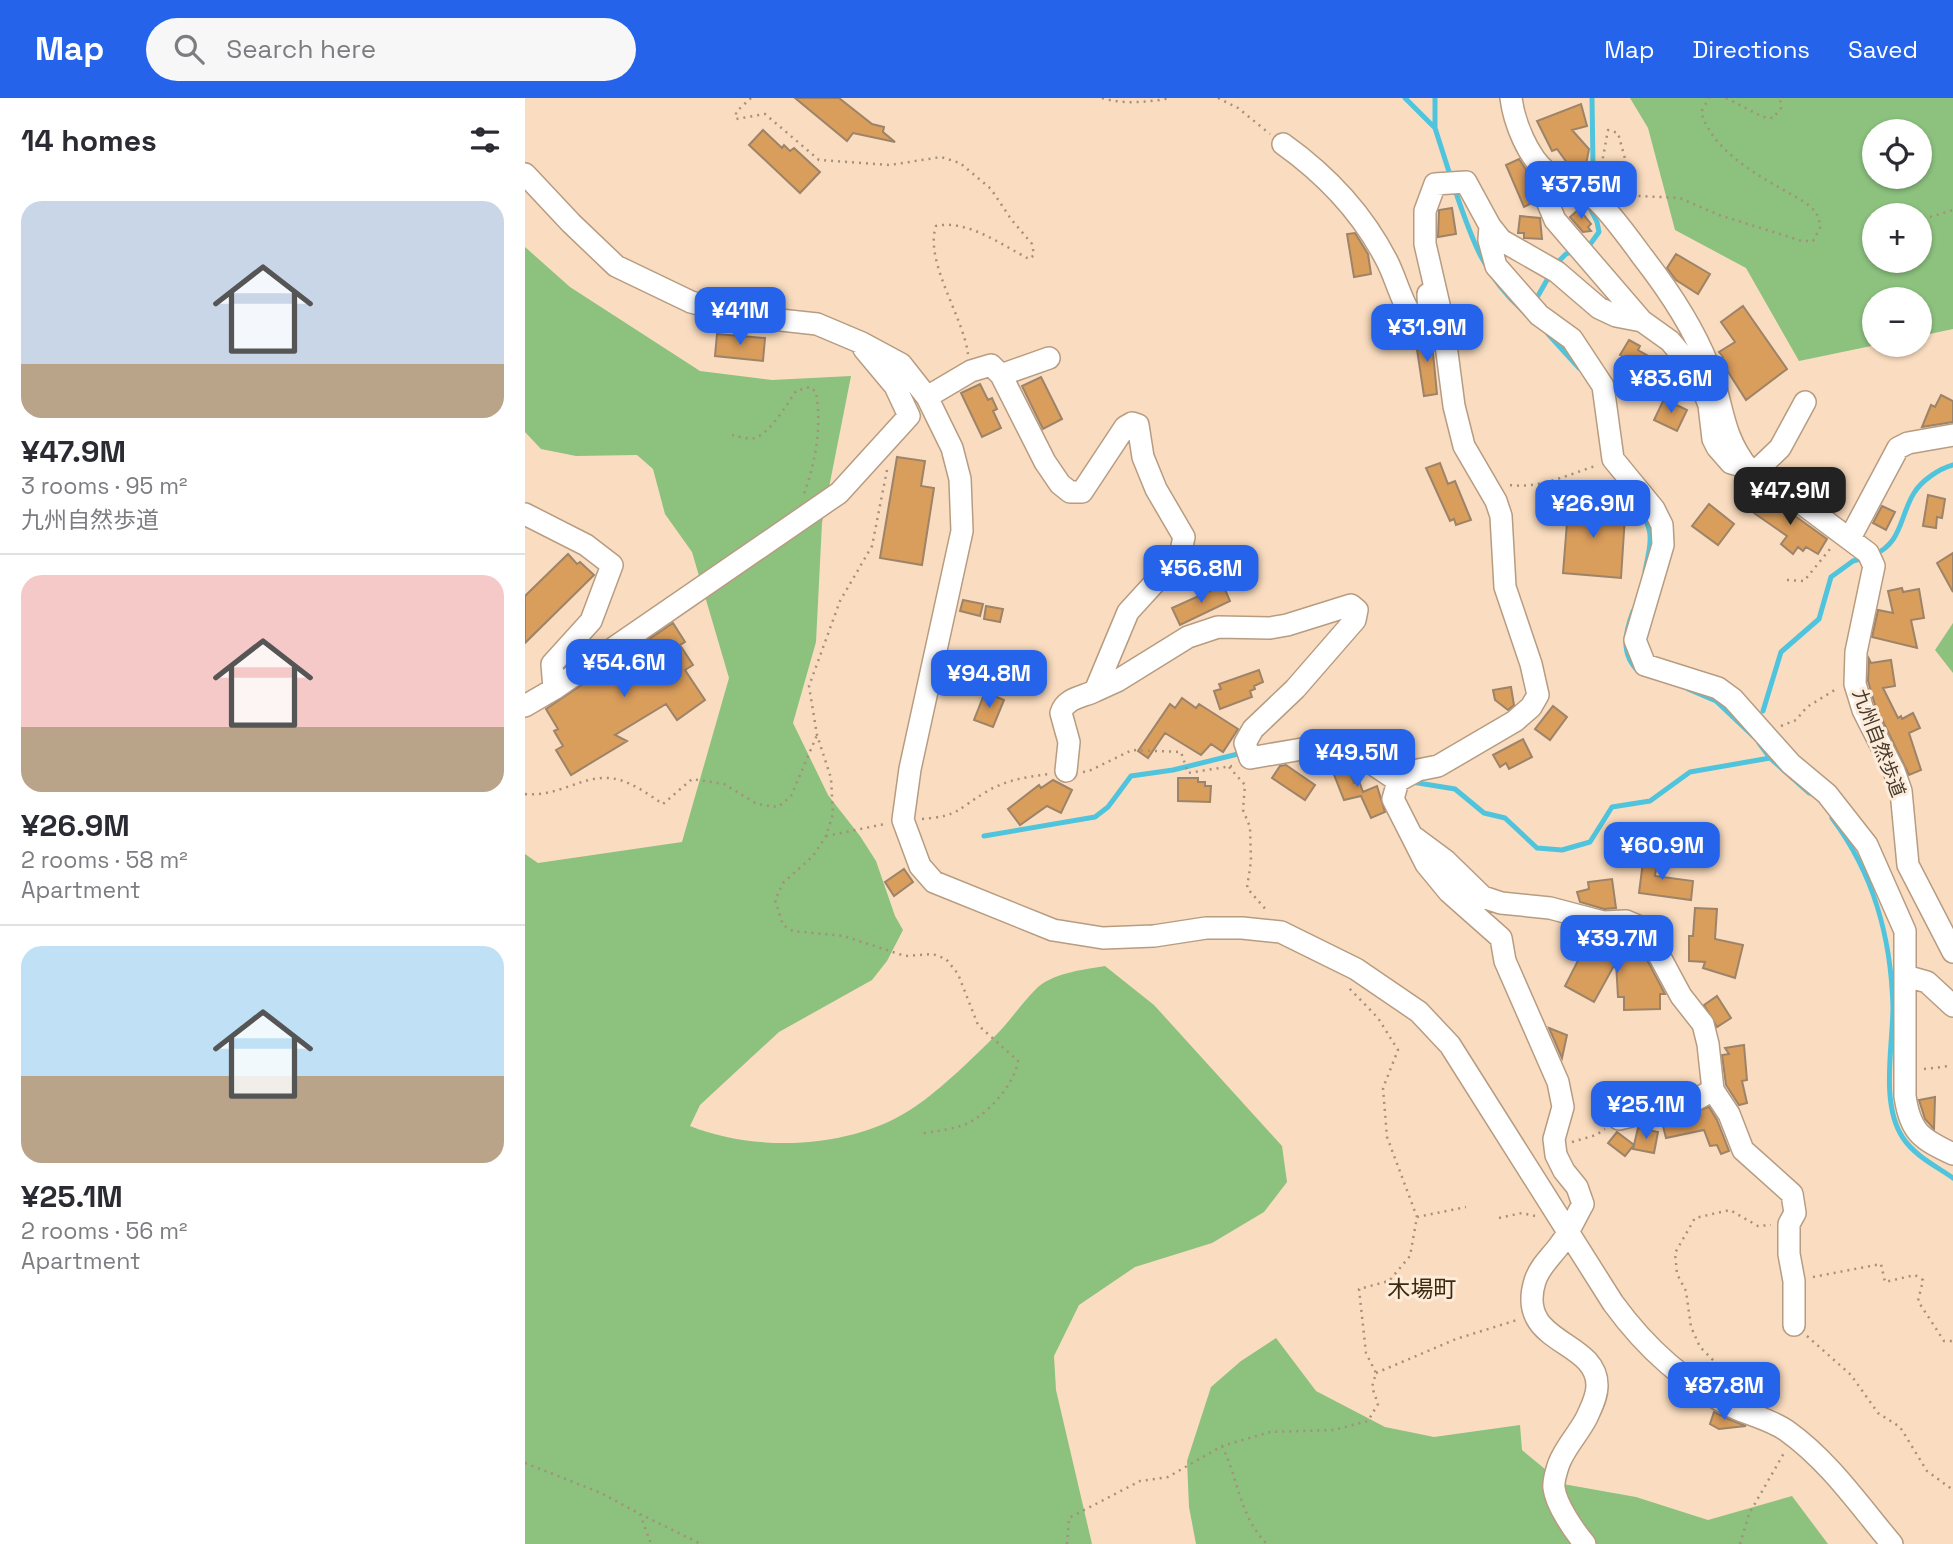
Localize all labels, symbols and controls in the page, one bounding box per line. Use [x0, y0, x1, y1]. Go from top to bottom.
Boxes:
search box [146, 18, 636, 81]
text: Map [35, 28, 104, 70]
icon: search [170, 30, 208, 68]
text: Search here [226, 32, 376, 66]
text: Map [1604, 34, 1654, 65]
text: Directions [1692, 34, 1810, 65]
text: Saved [1848, 34, 1918, 65]
map controls [1862, 119, 1932, 357]
button: locate [1862, 119, 1932, 189]
text: 14 homes [21, 121, 157, 160]
icon: filters [466, 121, 504, 159]
pin: ¥37.5M [1524, 162, 1638, 221]
text: ¥37.5M [1541, 169, 1621, 199]
button: + [1862, 203, 1932, 273]
icon: home [200, 246, 326, 372]
button: − [1862, 287, 1932, 357]
pin: ¥41M [699, 288, 781, 347]
text: ¥41M [711, 295, 769, 325]
pin: ¥31.9M [1370, 304, 1484, 364]
text: ¥31.9M [1387, 312, 1467, 342]
pin: ¥83.6M [1614, 356, 1728, 415]
text: ¥83.6M [1629, 363, 1713, 393]
text: ¥47.9M [21, 432, 126, 471]
pin: ¥47.9M [1733, 468, 1847, 527]
text: 3 rooms · 95 m² [21, 471, 187, 501]
text: ¥47.9M [1750, 475, 1830, 505]
pin: ¥26.9M [1536, 480, 1650, 540]
text: ¥26.9M [1551, 488, 1635, 518]
text: 九州自然歩道 [21, 505, 159, 535]
pin: ¥56.8M [1144, 546, 1258, 605]
text: ¥56.8M [1159, 553, 1243, 583]
icon: home [200, 620, 326, 746]
pin: ¥54.6M [567, 640, 681, 699]
text: ¥54.6M [582, 647, 666, 677]
pin: ¥94.8M [932, 650, 1046, 710]
text: ¥94.8M [947, 658, 1031, 688]
street label: 九州自然歩道 [1847, 685, 1911, 801]
pin: ¥49.5M [1300, 730, 1414, 789]
text: ¥49.5M [1315, 737, 1399, 767]
text: ¥26.9M [21, 806, 130, 845]
pin: ¥60.9M [1605, 822, 1719, 882]
text: ¥60.9M [1620, 830, 1704, 860]
text: 2 rooms · 58 m² [21, 845, 188, 875]
text: Apartment [21, 875, 141, 905]
pin: ¥39.7M [1560, 916, 1674, 975]
text: ¥39.7M [1576, 923, 1658, 953]
icon: home [200, 991, 326, 1117]
pin: ¥25.1M [1589, 1082, 1703, 1141]
text: ¥25.1M [1607, 1089, 1685, 1119]
text: ¥25.1M [21, 1177, 123, 1216]
text: 2 rooms · 56 m² [21, 1216, 187, 1246]
text: Apartment [21, 1246, 141, 1276]
district label: 木場町 [1388, 1274, 1457, 1304]
pin: ¥87.8M [1667, 1362, 1781, 1422]
text: ¥87.8M [1684, 1370, 1764, 1400]

